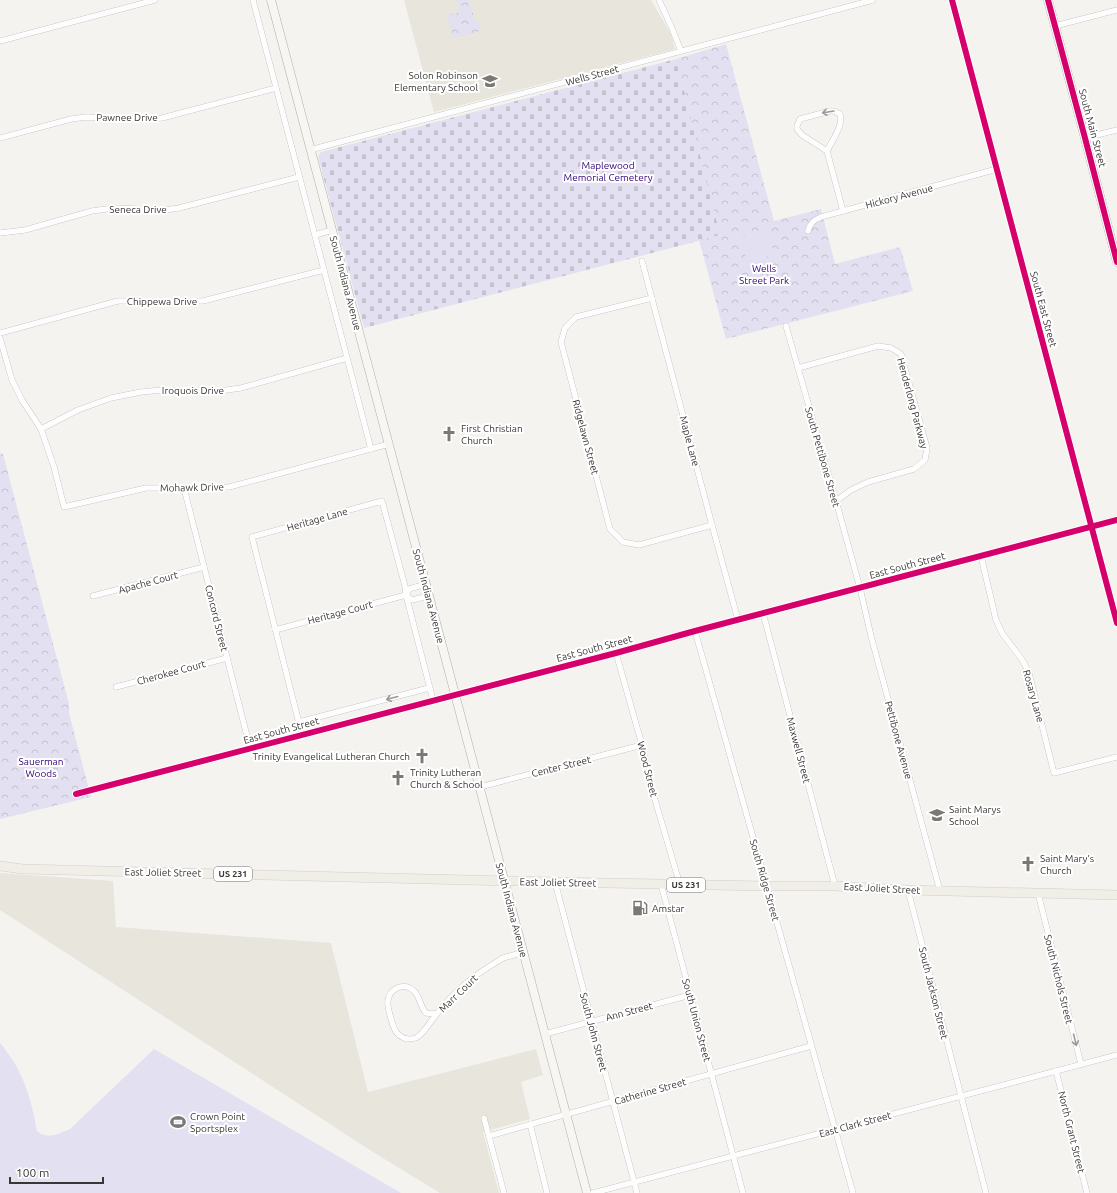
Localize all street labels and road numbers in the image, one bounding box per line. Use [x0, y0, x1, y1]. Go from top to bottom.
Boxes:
street label: Wells Street [564, 63, 620, 88]
street label: South Main Street [1077, 88, 1108, 169]
street label: Pawnee Drive [96, 112, 158, 123]
street label: Hickory Avenue [864, 182, 934, 211]
street label: Seneca Drive [109, 204, 167, 215]
street label: South Indiana Avenue [328, 235, 363, 332]
street label: South East Street [1028, 270, 1059, 348]
street label: Chippewa Drive [127, 296, 197, 307]
street label: Henderlong Parkway [895, 357, 930, 450]
street label: Iroquois Drive [162, 385, 224, 396]
street label: Ridgelawn Street [570, 398, 601, 476]
street label: South Pettibone Street [803, 406, 842, 508]
street label: Maple Lane [678, 415, 702, 467]
street label: Mohawk Drive [160, 481, 224, 494]
street label: Heritage Lane [285, 506, 349, 533]
street label: South Indiana Avenue [411, 548, 446, 645]
street label: East South Street [868, 550, 946, 581]
street label: Apache Court [117, 569, 179, 596]
street label: Concord Street [203, 584, 230, 652]
street label: Heritage Court [306, 599, 374, 626]
street label: East South Street [555, 633, 633, 664]
street label: Cherokee Court [136, 658, 207, 687]
street label: Rosary Lane [1021, 669, 1046, 724]
street label: Pettibone Avenue [883, 700, 914, 780]
street label: East South Street [242, 715, 320, 746]
street label: Maxwell Street [784, 716, 813, 784]
street label: Wood Street [635, 740, 660, 798]
street label: Center Street [530, 754, 592, 779]
street label: South Ridge Street [748, 838, 782, 922]
street label: South Indiana Avenue [494, 862, 529, 959]
street label: East Joliet Street [125, 866, 202, 879]
road number: US 231 [214, 867, 252, 881]
street label: East Joliet Street [520, 876, 597, 889]
road number: US 231 [667, 878, 705, 892]
street label: East Joliet Street [843, 881, 921, 896]
street label: South Nichols Street [1042, 933, 1075, 1025]
street label: South Jackson Street [917, 946, 950, 1040]
street label: Marr Court [437, 972, 480, 1014]
street label: South Union Street [680, 977, 713, 1063]
street label: South John Street [578, 992, 609, 1073]
street label: Ann Street [604, 1000, 654, 1023]
street label: Catherine Street [613, 1076, 687, 1107]
street label: North Grant Street [1056, 1090, 1087, 1174]
street label: East Clark Street [818, 1110, 892, 1139]

